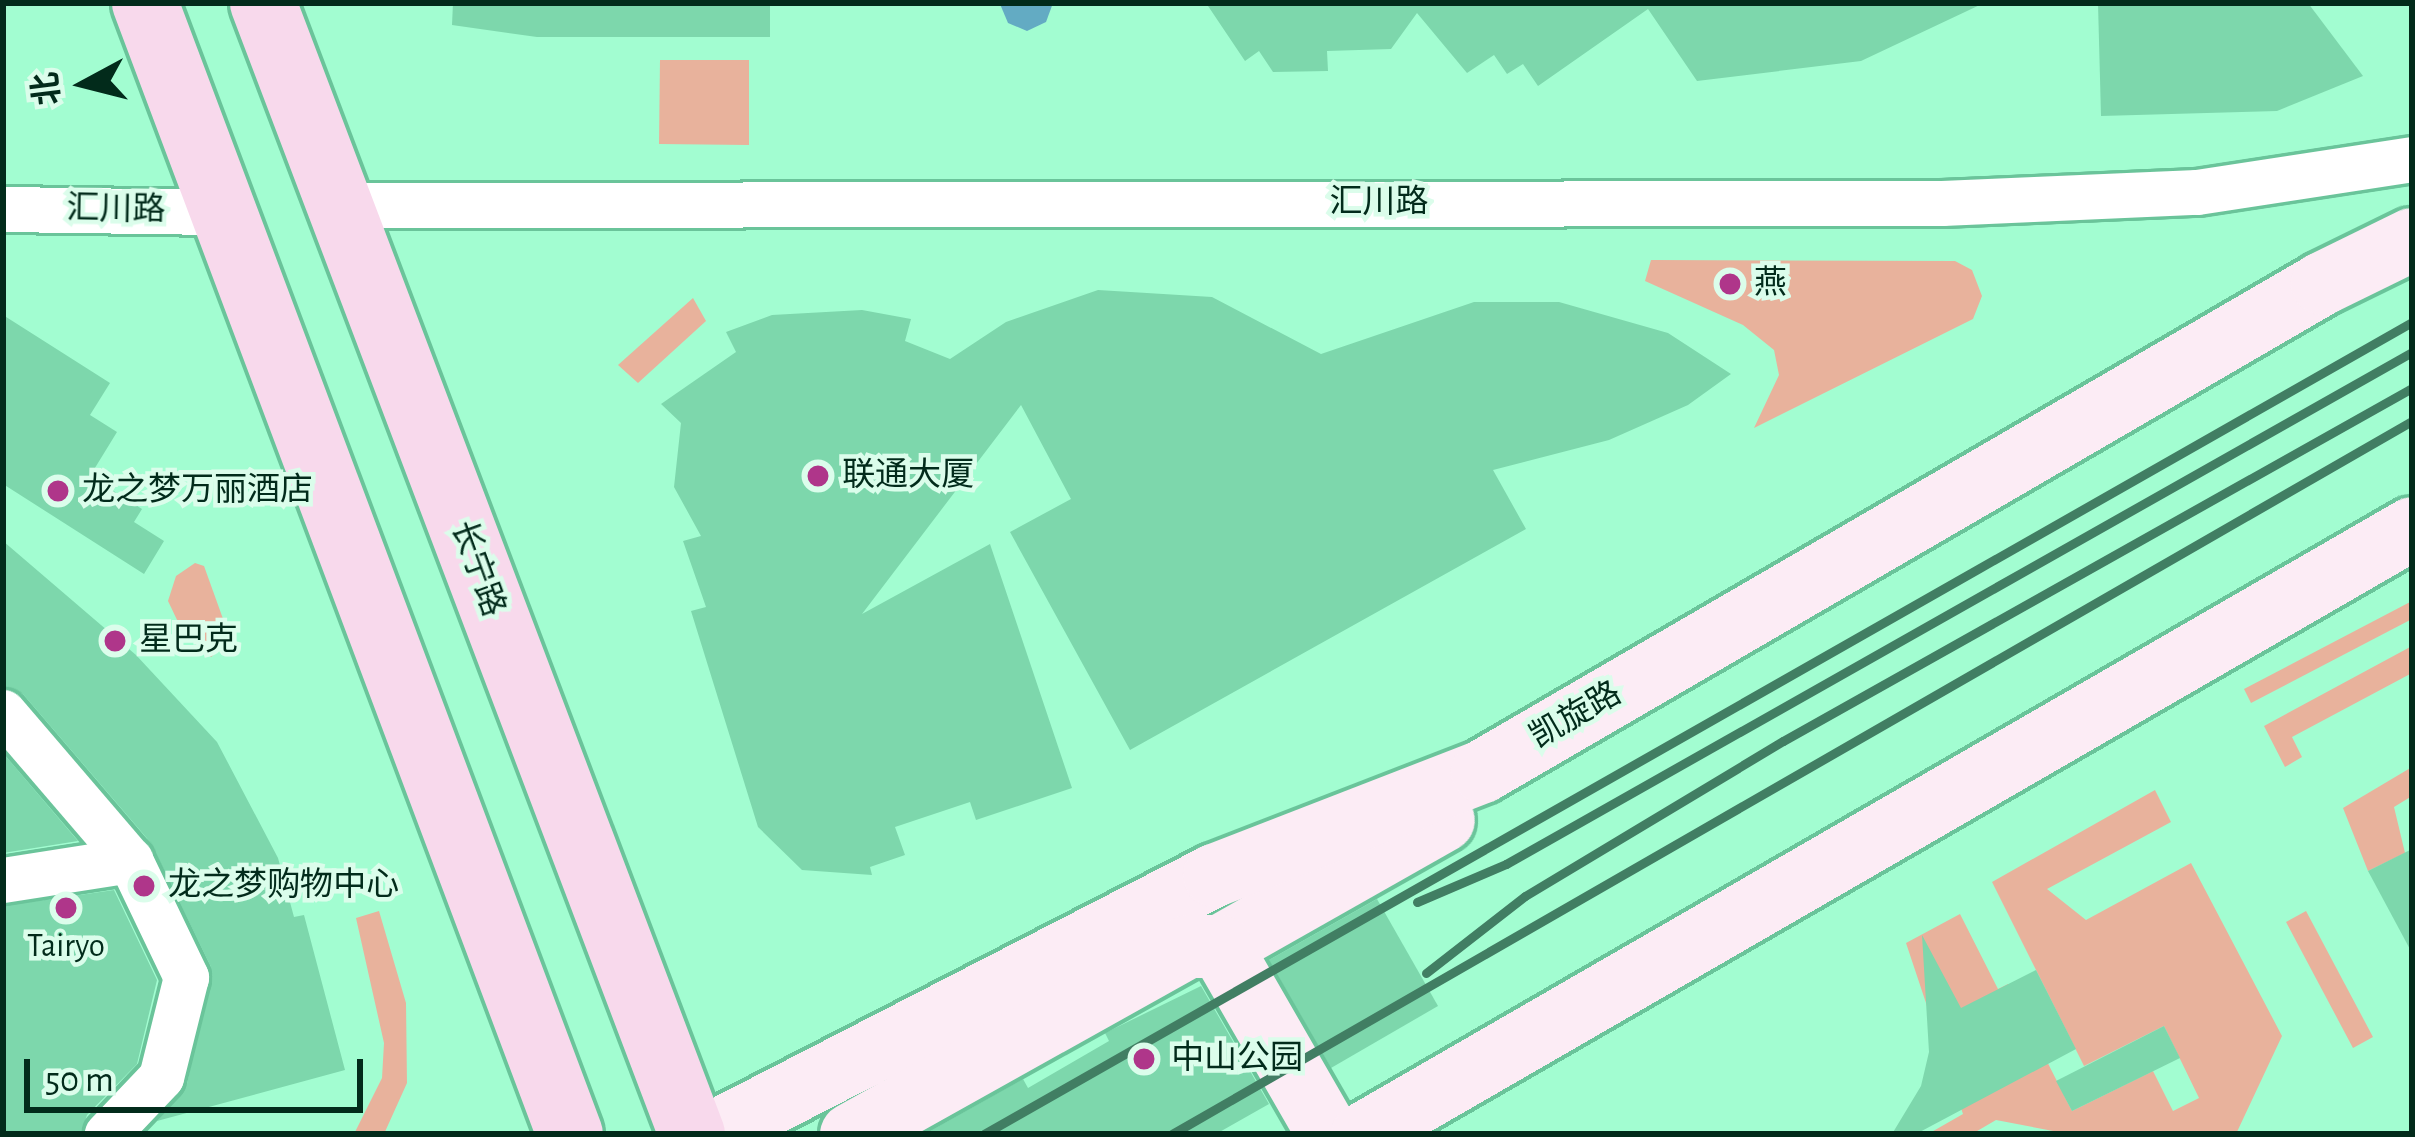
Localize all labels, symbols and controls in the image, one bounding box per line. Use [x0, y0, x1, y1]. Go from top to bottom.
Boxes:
north arrow [24, 24, 144, 144]
text: 北 [29, 70, 66, 107]
street label: 汇川路 [1330, 183, 1428, 223]
street label: 汇川路 [66, 189, 166, 231]
place label: 燕 [1754, 264, 1787, 304]
marker: 燕 [1717, 271, 1743, 297]
place label: 联通大厦 [842, 456, 974, 496]
marker: 联通大厦 [805, 463, 831, 489]
place label: 龙之梦万丽酒店 [82, 471, 313, 511]
marker: 龙之梦万丽酒店 [45, 478, 71, 504]
street label: 长宁路 [441, 516, 513, 622]
place label: 星巴克 [139, 621, 238, 661]
marker: 星巴克 [102, 628, 128, 654]
street label: 凯旋路 [1523, 674, 1629, 758]
place label: 龙之梦购物中心 [168, 866, 399, 906]
marker: 龙之梦购物中心 [131, 873, 157, 899]
marker: Tairyo [53, 895, 79, 921]
place label: Tairyo [27, 927, 105, 967]
scale bar [30, 1035, 369, 1109]
place label: 中山公园 [1171, 1039, 1303, 1079]
marker: 中山公园 [1128, 1043, 1160, 1075]
text: 50 m [45, 1062, 114, 1098]

